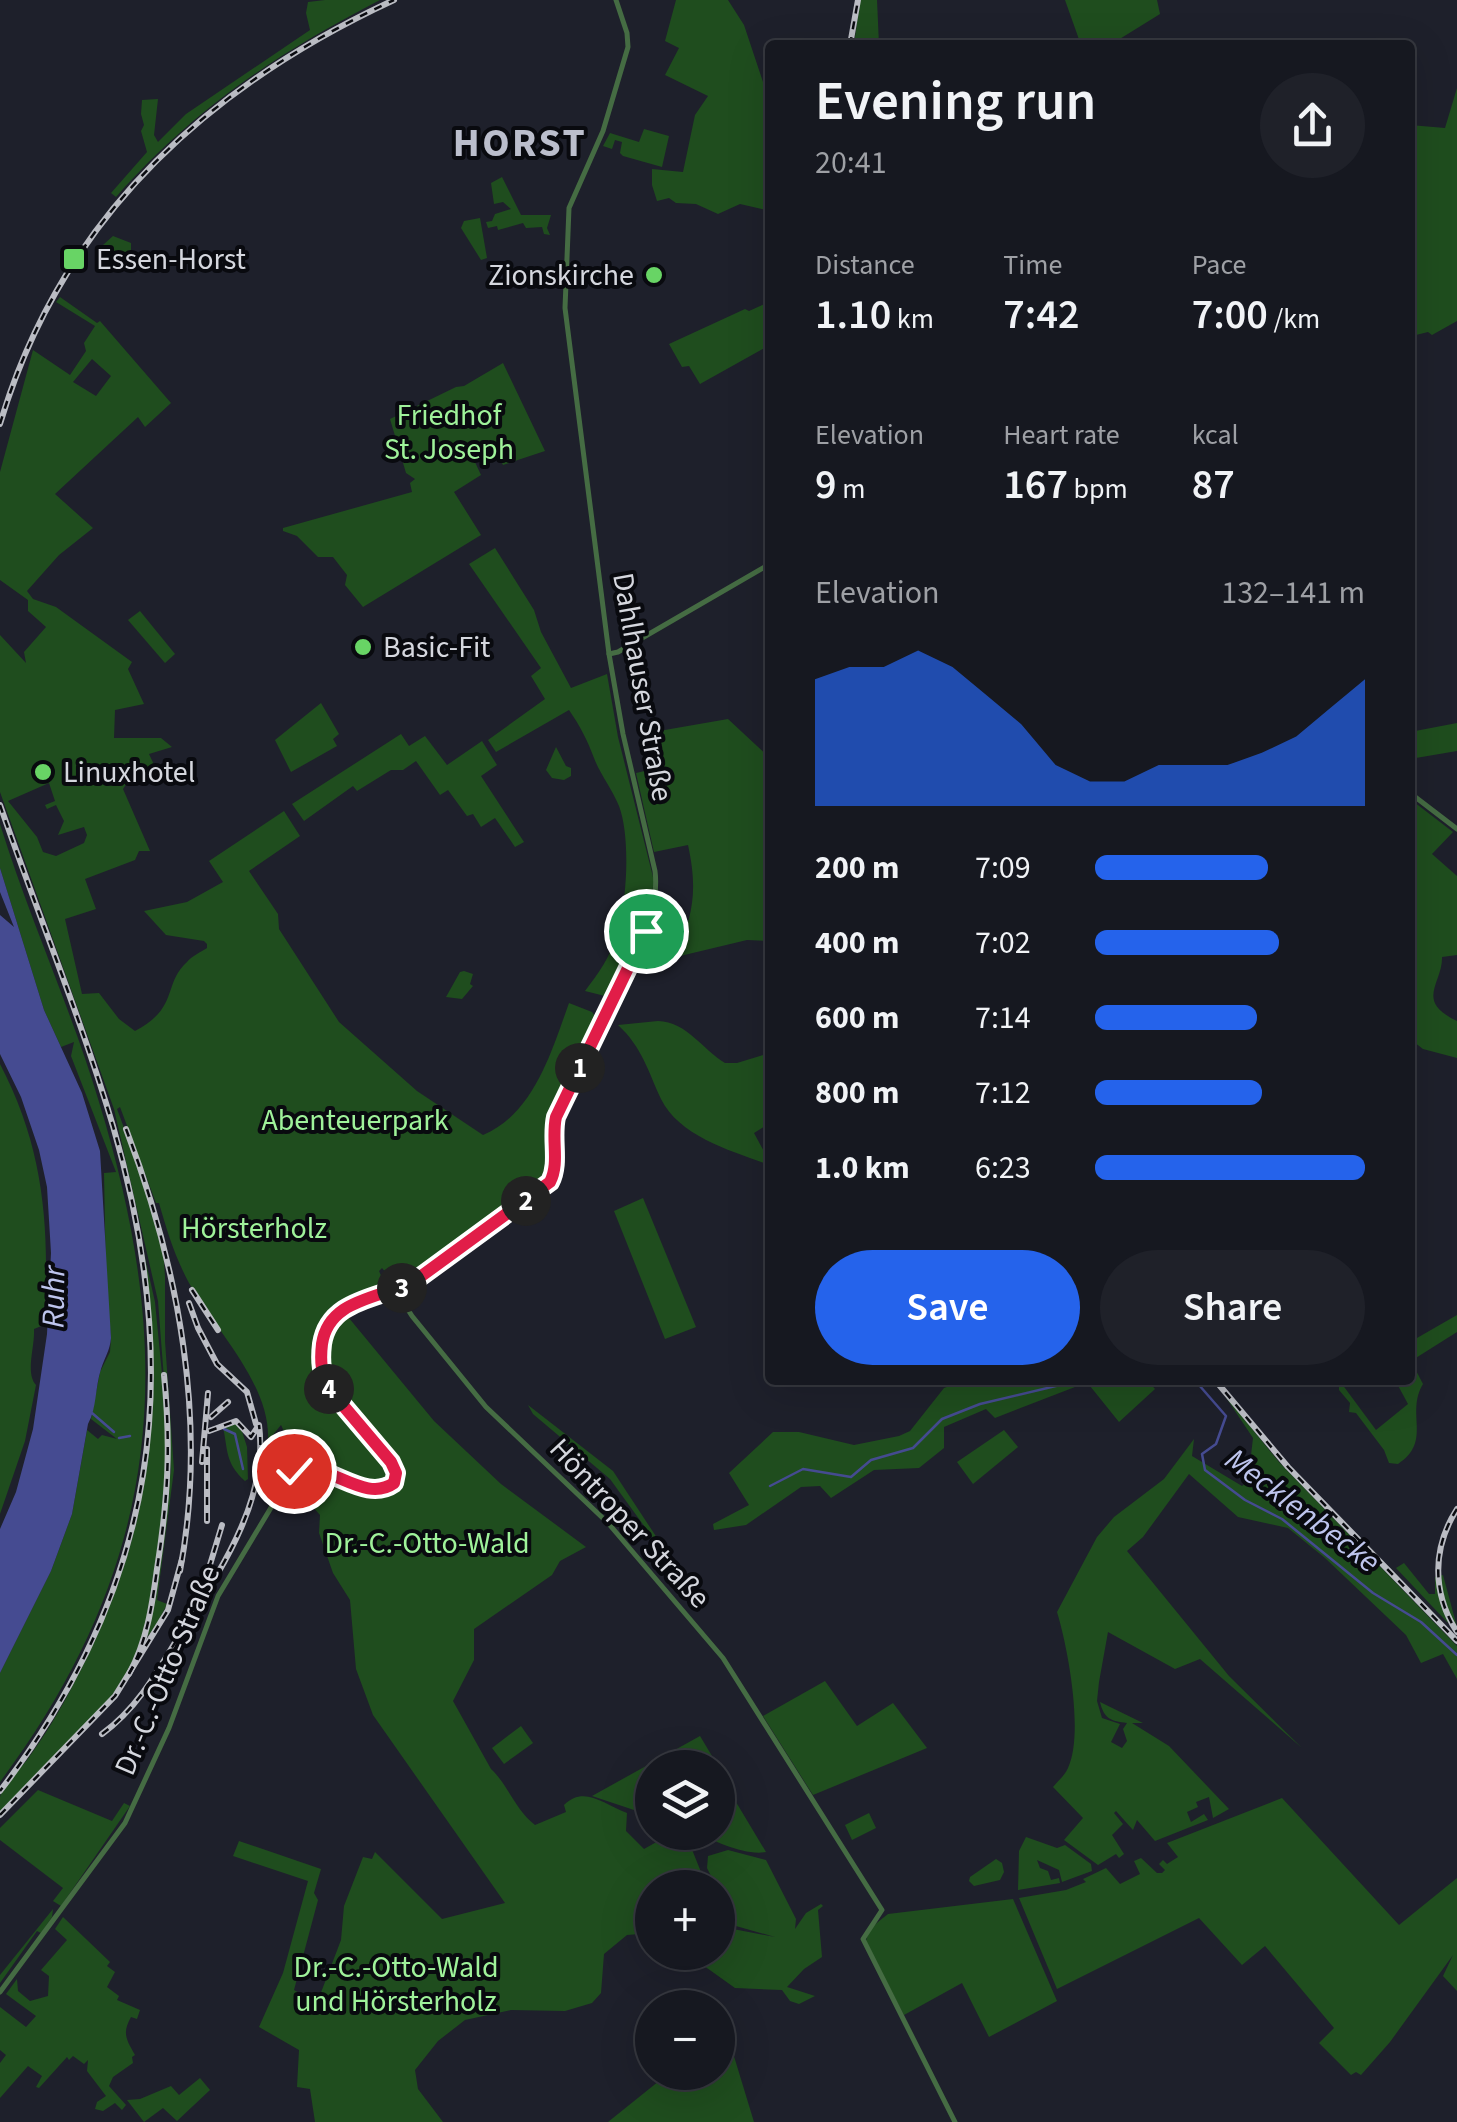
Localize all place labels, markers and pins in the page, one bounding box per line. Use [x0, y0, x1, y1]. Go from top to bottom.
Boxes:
place label: Essen-Horst [96, 238, 246, 281]
marker: Essen-Horst [61, 246, 87, 272]
place label: Zionskirche [488, 254, 634, 297]
marker: Zionskirche [643, 264, 665, 286]
place label: Basic-Fit [383, 626, 490, 669]
marker: Basic-Fit [352, 636, 374, 658]
place label: Linuxhotel [63, 751, 195, 794]
marker: Linuxhotel [32, 761, 54, 783]
pin [604, 889, 689, 974]
pin: 1 [555, 1043, 605, 1093]
pin: 2 [501, 1176, 551, 1226]
pin: 3 [377, 1263, 427, 1313]
pin: 4 [304, 1364, 354, 1414]
pin [252, 1429, 337, 1514]

